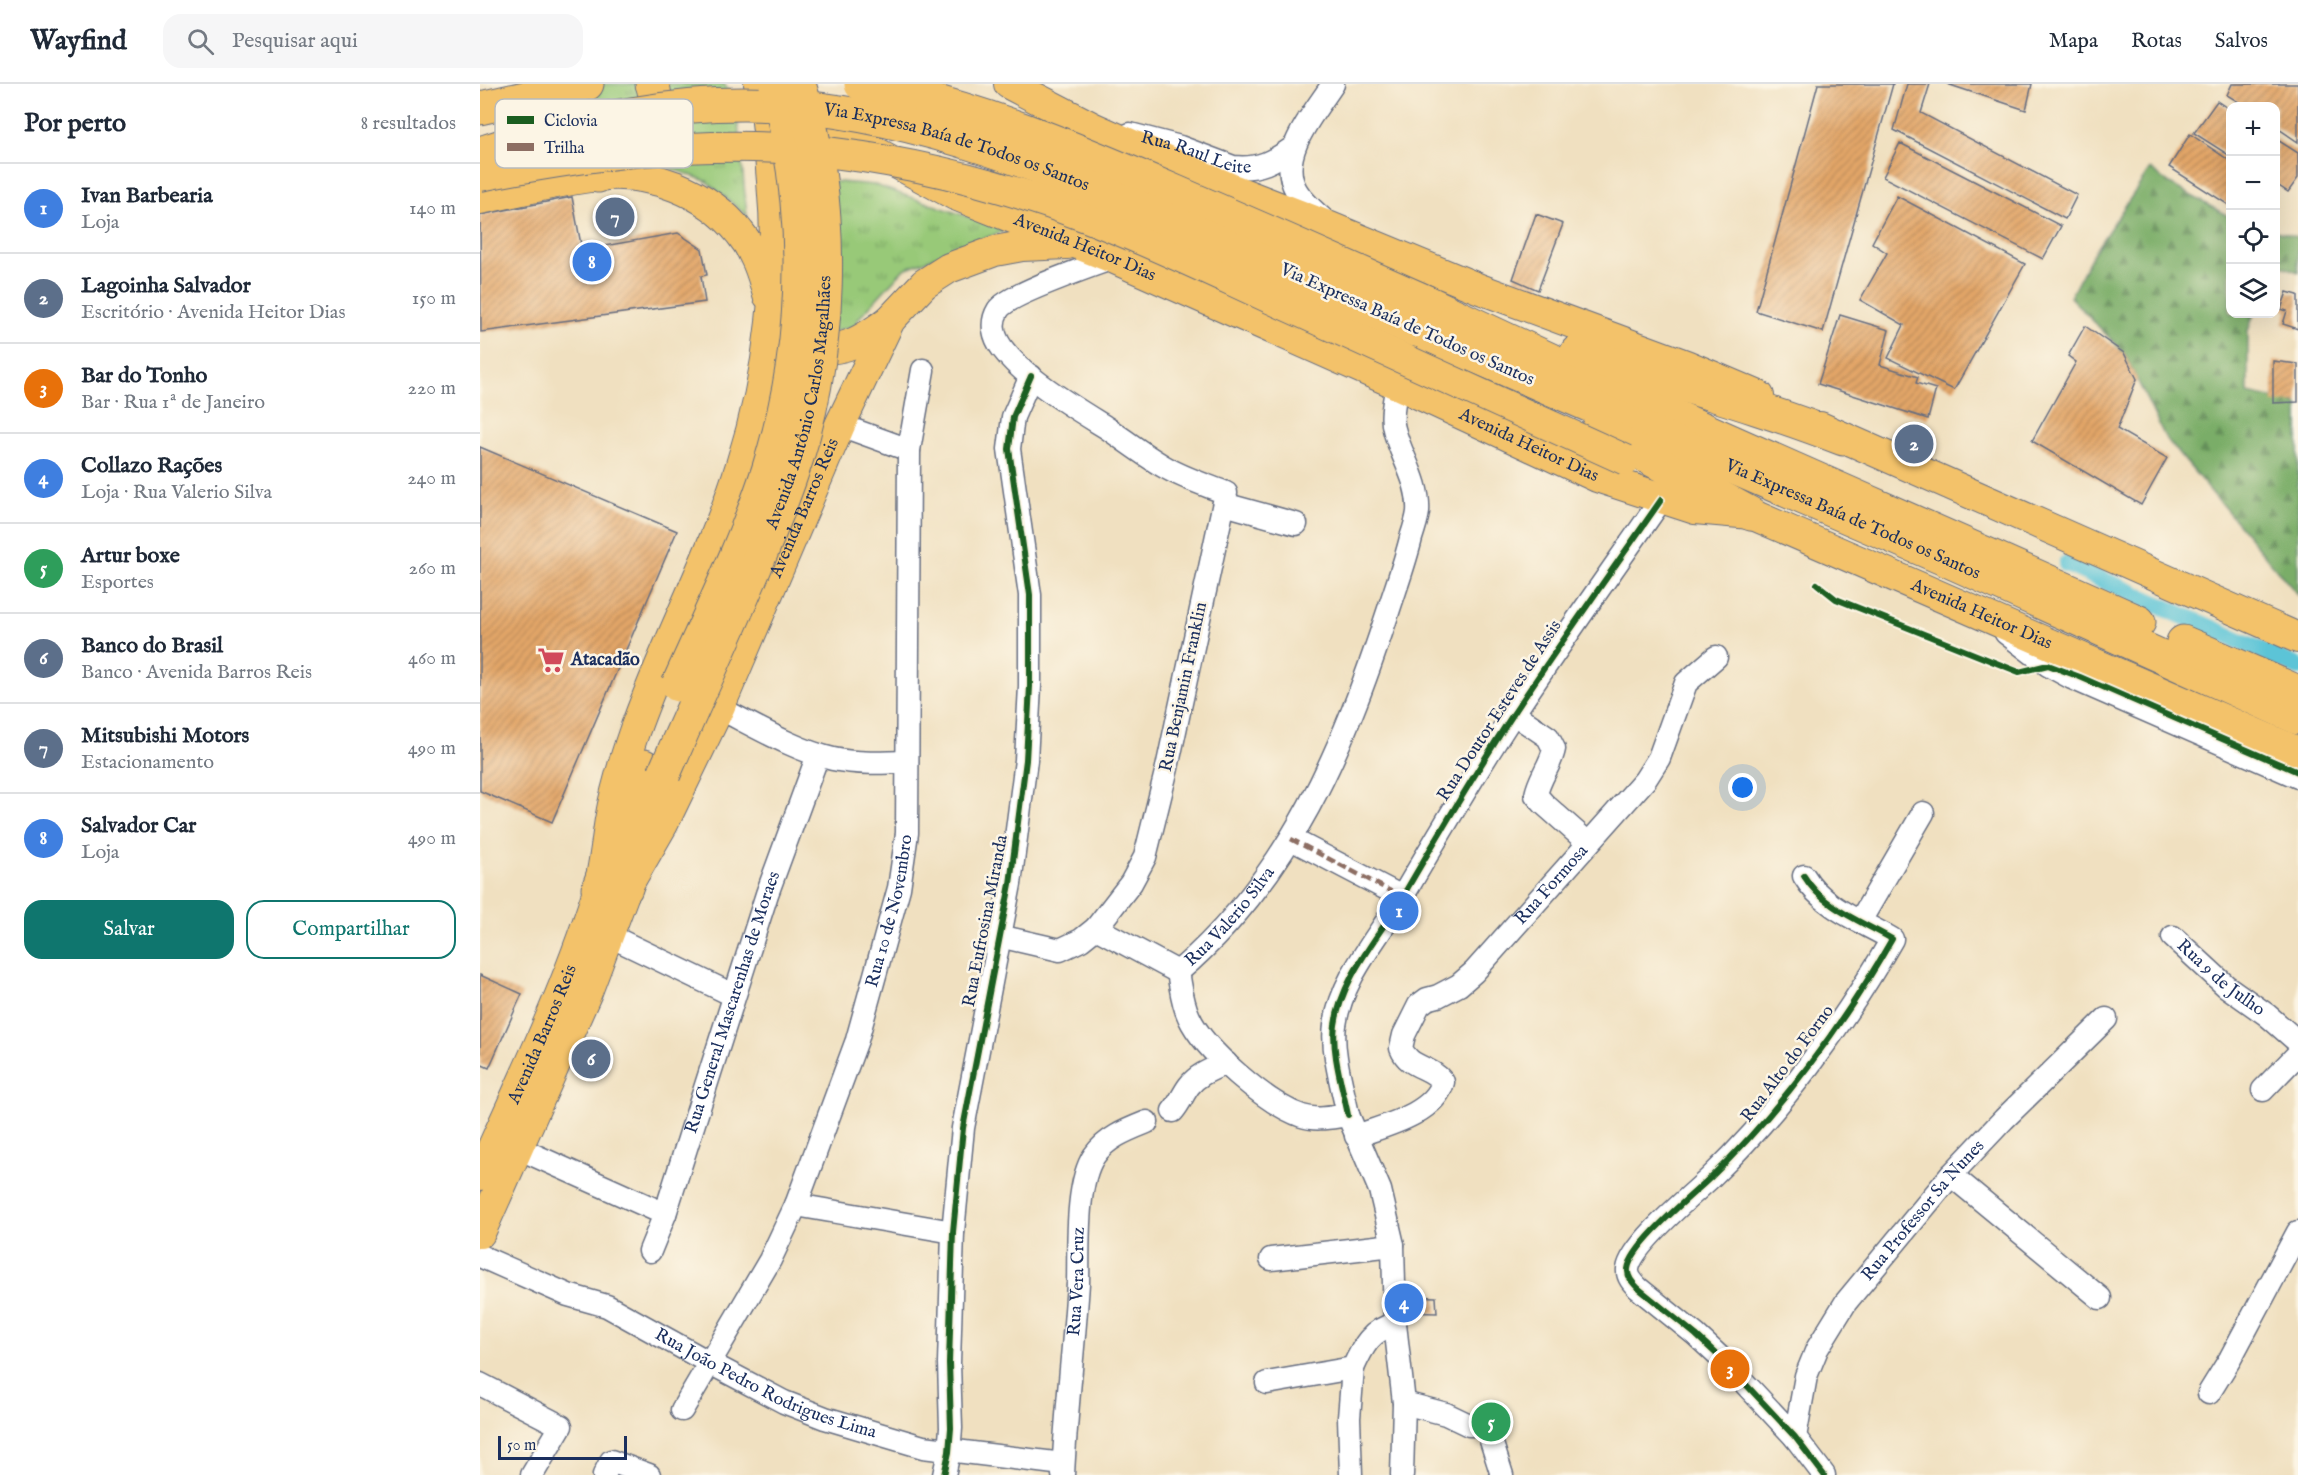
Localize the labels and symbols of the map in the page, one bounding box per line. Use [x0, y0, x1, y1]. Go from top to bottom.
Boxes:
street label: Via Expressa Baía de Todos os Santos [821, 98, 1093, 197]
legend [495, 99, 693, 168]
text: Ciclovia [544, 112, 598, 132]
street label: Rua Raul Leite [1138, 126, 1252, 179]
text: Trilha [544, 139, 584, 159]
pin: 7 [596, 194, 634, 240]
street label: Avenida Heitor Dias [1010, 208, 1160, 287]
pin: 8 [572, 240, 612, 285]
street label: Via Expressa Baía de Todos os Santos [1275, 258, 1538, 392]
street label: Avenida Antônio Carlos Magalhães [760, 275, 837, 534]
street label: Avenida Heitor Dias [1454, 402, 1602, 488]
pin: 2 [1894, 422, 1934, 466]
street label: Avenida Barros Reis [764, 435, 844, 582]
street label: Via Expressa Baía de Todos os Santos [1721, 454, 1984, 585]
street label: Avenida Heitor Dias [1907, 573, 2056, 655]
street label: Rua Benjamin Franklin [1155, 600, 1213, 774]
street label: Rua Doutor Esteves de Assis [1433, 616, 1567, 806]
supermarket icon: Atacadão [536, 645, 566, 675]
place label: Atacadão [570, 649, 640, 672]
your location [1728, 773, 1757, 802]
street label: Rua 10 de Novembro [861, 833, 918, 990]
street label: Rua Eufrosina Miranda [958, 833, 1014, 1009]
street label: Rua Formosa [1510, 840, 1593, 930]
street label: Rua Valerio Silva [1180, 862, 1280, 972]
street label: Rua General Mascarenhas de Moraes [680, 868, 786, 1137]
pin: 1 [1380, 888, 1418, 934]
street label: Rua 9 de Julho [2172, 934, 2270, 1022]
street label: Avenida Barros Reis [502, 961, 582, 1109]
street label: Rua Alto do Forno [1736, 1000, 1840, 1127]
pin: 6 [572, 1036, 610, 1082]
street label: Rua Professor Sa Nunes [1856, 1135, 1990, 1286]
street label: Rua Vera Cruz [1063, 1227, 1090, 1337]
pin: 4 [1384, 1280, 1424, 1326]
street label: Rua João Pedro Rodrigues Lima [650, 1323, 879, 1444]
pin: 3 [1710, 1346, 1750, 1392]
pin: 5 [1472, 1400, 1510, 1444]
scale bar [498, 1433, 627, 1460]

